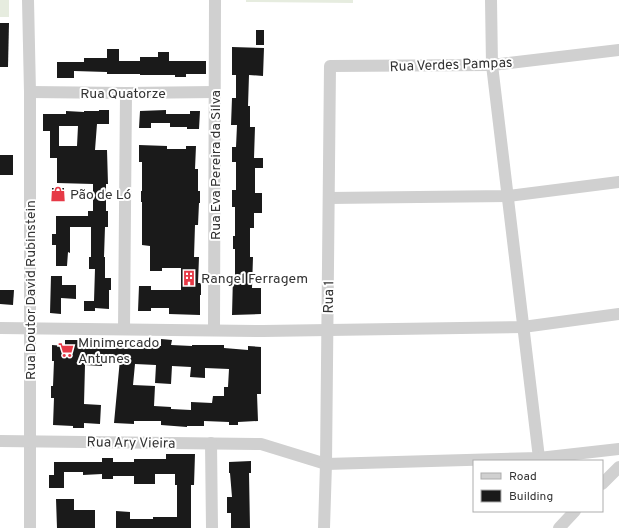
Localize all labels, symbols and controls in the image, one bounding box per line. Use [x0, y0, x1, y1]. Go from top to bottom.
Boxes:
street label: Rua Verdes Pampas [389, 55, 513, 76]
street label: Rua Quatorze [80, 86, 166, 103]
street label: Rua Eva Pereira da Silva [208, 90, 225, 240]
shop icon: Pão de Ló [49, 185, 67, 203]
place label: Pão de Ló [70, 187, 132, 204]
street label: Rua Doutor David Rubinstein [23, 200, 40, 380]
building icon: Rangel Ferragem [180, 269, 198, 287]
place label: Rangel Ferragem [201, 271, 308, 288]
street label: Rua 1 [321, 280, 338, 314]
place label: Minimercado Antunes [78, 335, 159, 368]
supermarket icon: Minimercado Antunes [57, 341, 75, 359]
street label: Rua Ary Vieira [86, 434, 175, 453]
legend [473, 460, 603, 512]
text: Road [509, 469, 537, 485]
text: Building [509, 489, 553, 505]

